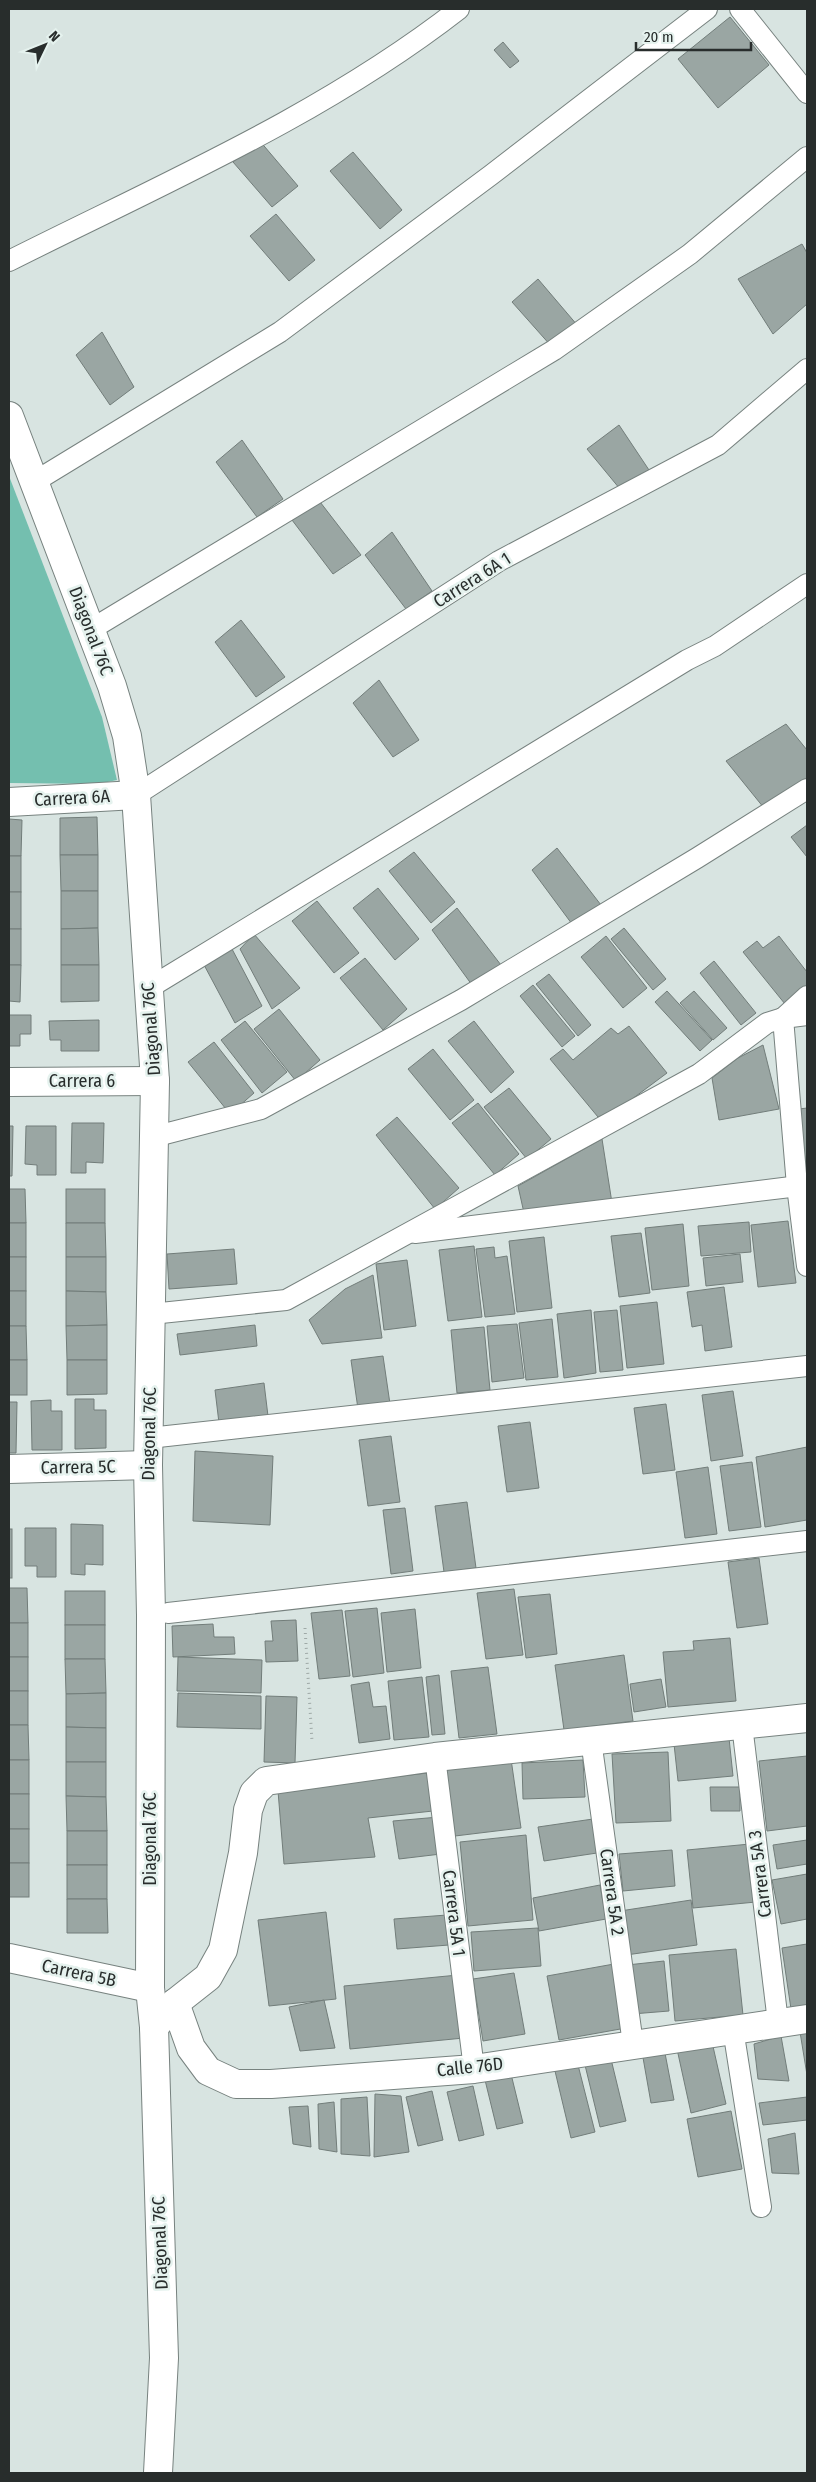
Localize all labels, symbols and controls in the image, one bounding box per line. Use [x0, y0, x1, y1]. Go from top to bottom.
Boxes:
north arrow [20, 20, 70, 70]
scale bar [636, 20, 751, 52]
text: N [45, 28, 63, 45]
text: 20 m [644, 28, 674, 46]
street label: Carrera 6A 1 [429, 548, 515, 612]
street label: Diagonal 76C [64, 583, 118, 679]
street label: Carrera 6A [34, 785, 111, 811]
street label: Diagonal 76C [137, 982, 165, 1076]
street label: Carrera 6 [49, 1070, 115, 1092]
street label: Diagonal 76C [137, 1387, 161, 1481]
street label: Carrera 5C [40, 1455, 116, 1479]
street label: Diagonal 76C [139, 1792, 161, 1886]
street label: Carrera 5A 3 [744, 1829, 776, 1919]
street label: Carrera 5A 2 [595, 1847, 629, 1937]
street label: Carrera 5A 1 [438, 1869, 470, 1957]
street label: Carrera 5B [40, 1954, 118, 1992]
street label: Calle 76D [436, 2053, 504, 2081]
street label: Diagonal 76C [147, 2196, 173, 2290]

